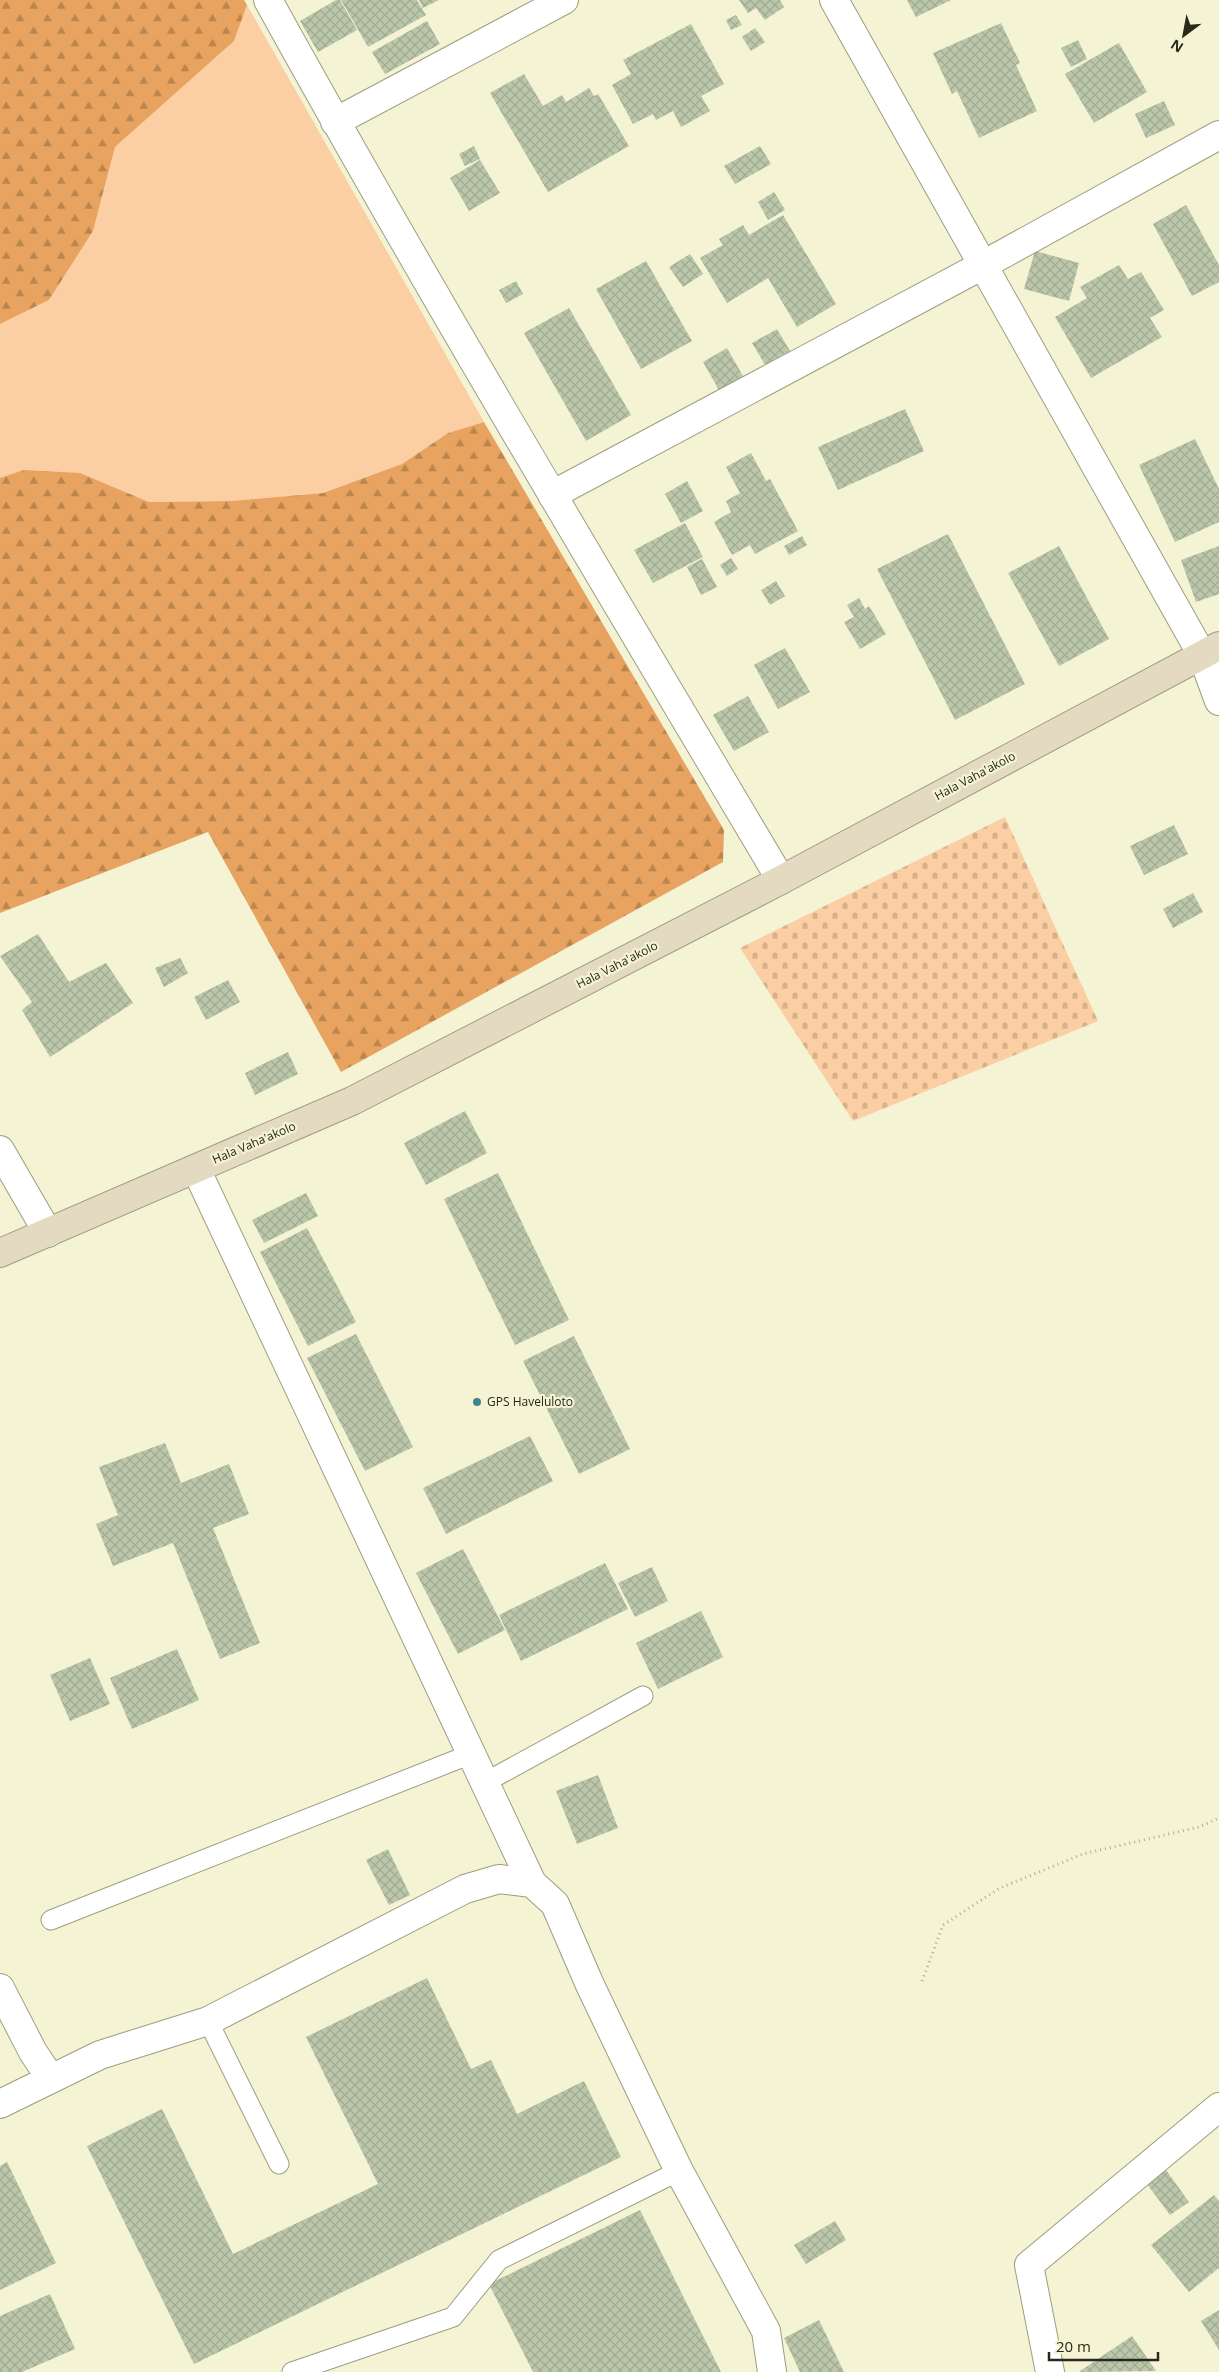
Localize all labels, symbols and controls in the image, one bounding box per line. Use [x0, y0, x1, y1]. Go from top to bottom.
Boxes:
north arrow [1159, 10, 1209, 60]
text: N [1167, 35, 1187, 58]
street label: Hala Vaha'akolo [931, 747, 1018, 804]
street label: Hala Vaha'akolo [573, 937, 660, 992]
street label: Hala Vaha'akolo [209, 1117, 298, 1168]
place label: GPS Haveluloto [487, 1393, 573, 1410]
marker: GPS Haveluloto [471, 1396, 483, 1408]
scale bar [1049, 2330, 1158, 2362]
text: 20 m [1056, 2336, 1091, 2356]

